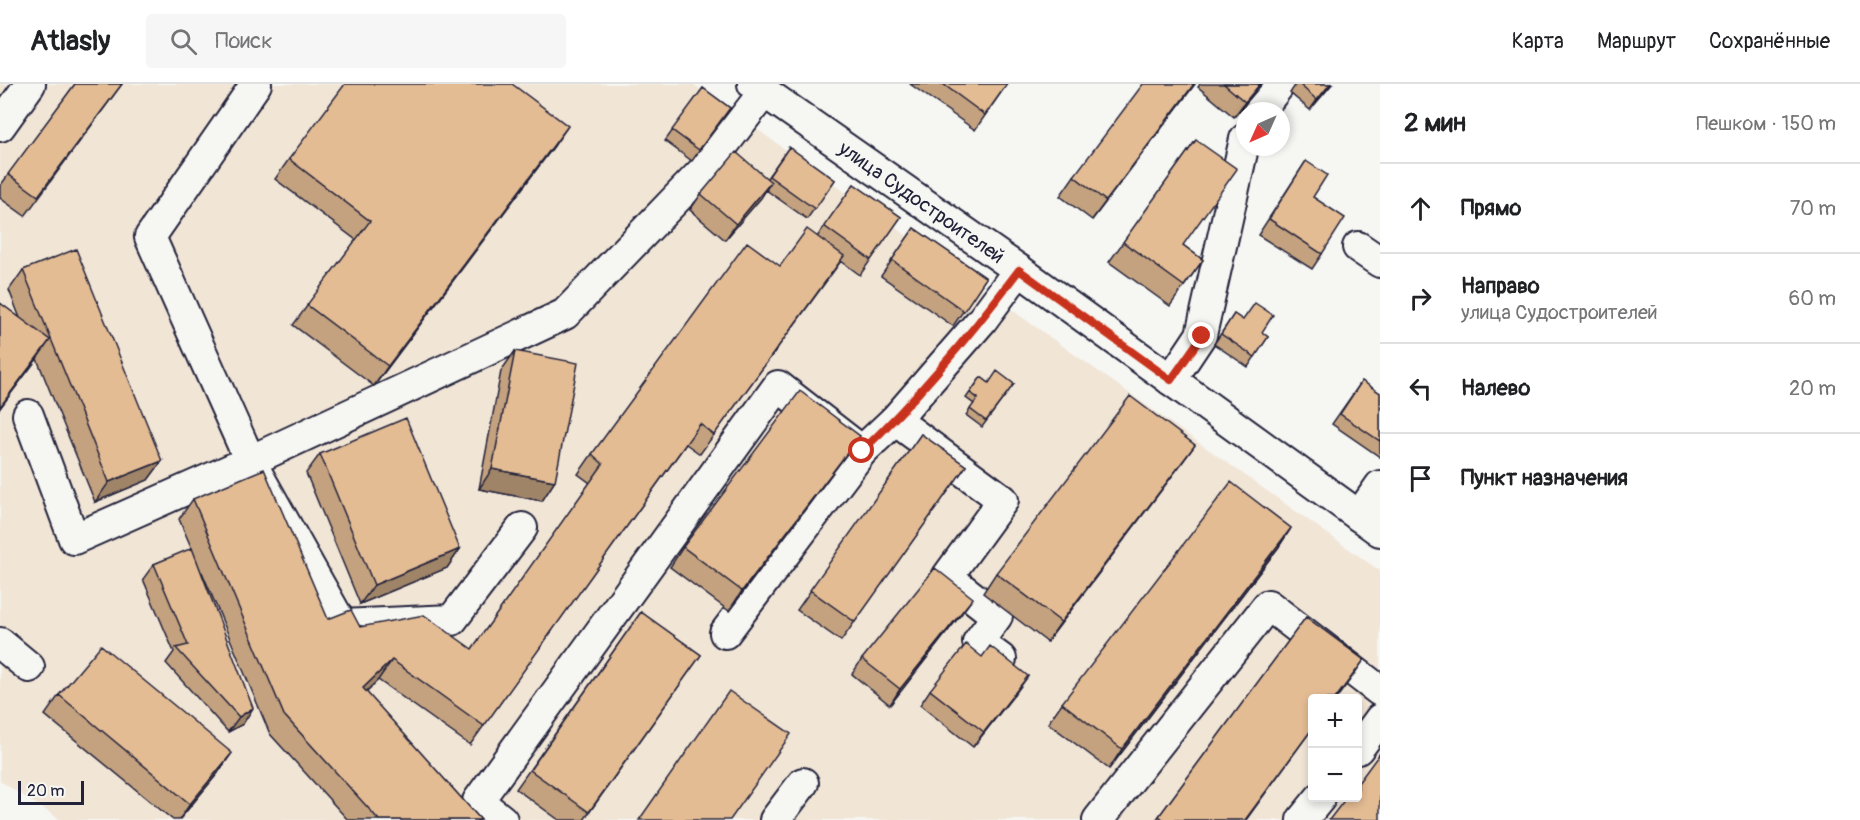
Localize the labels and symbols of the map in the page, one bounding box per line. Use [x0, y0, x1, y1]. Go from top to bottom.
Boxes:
north arrow [1236, 102, 1290, 156]
street label: улица Судостроителей [833, 135, 1009, 269]
route end [1188, 322, 1214, 348]
route start [848, 437, 874, 463]
scale bar [18, 778, 84, 806]

